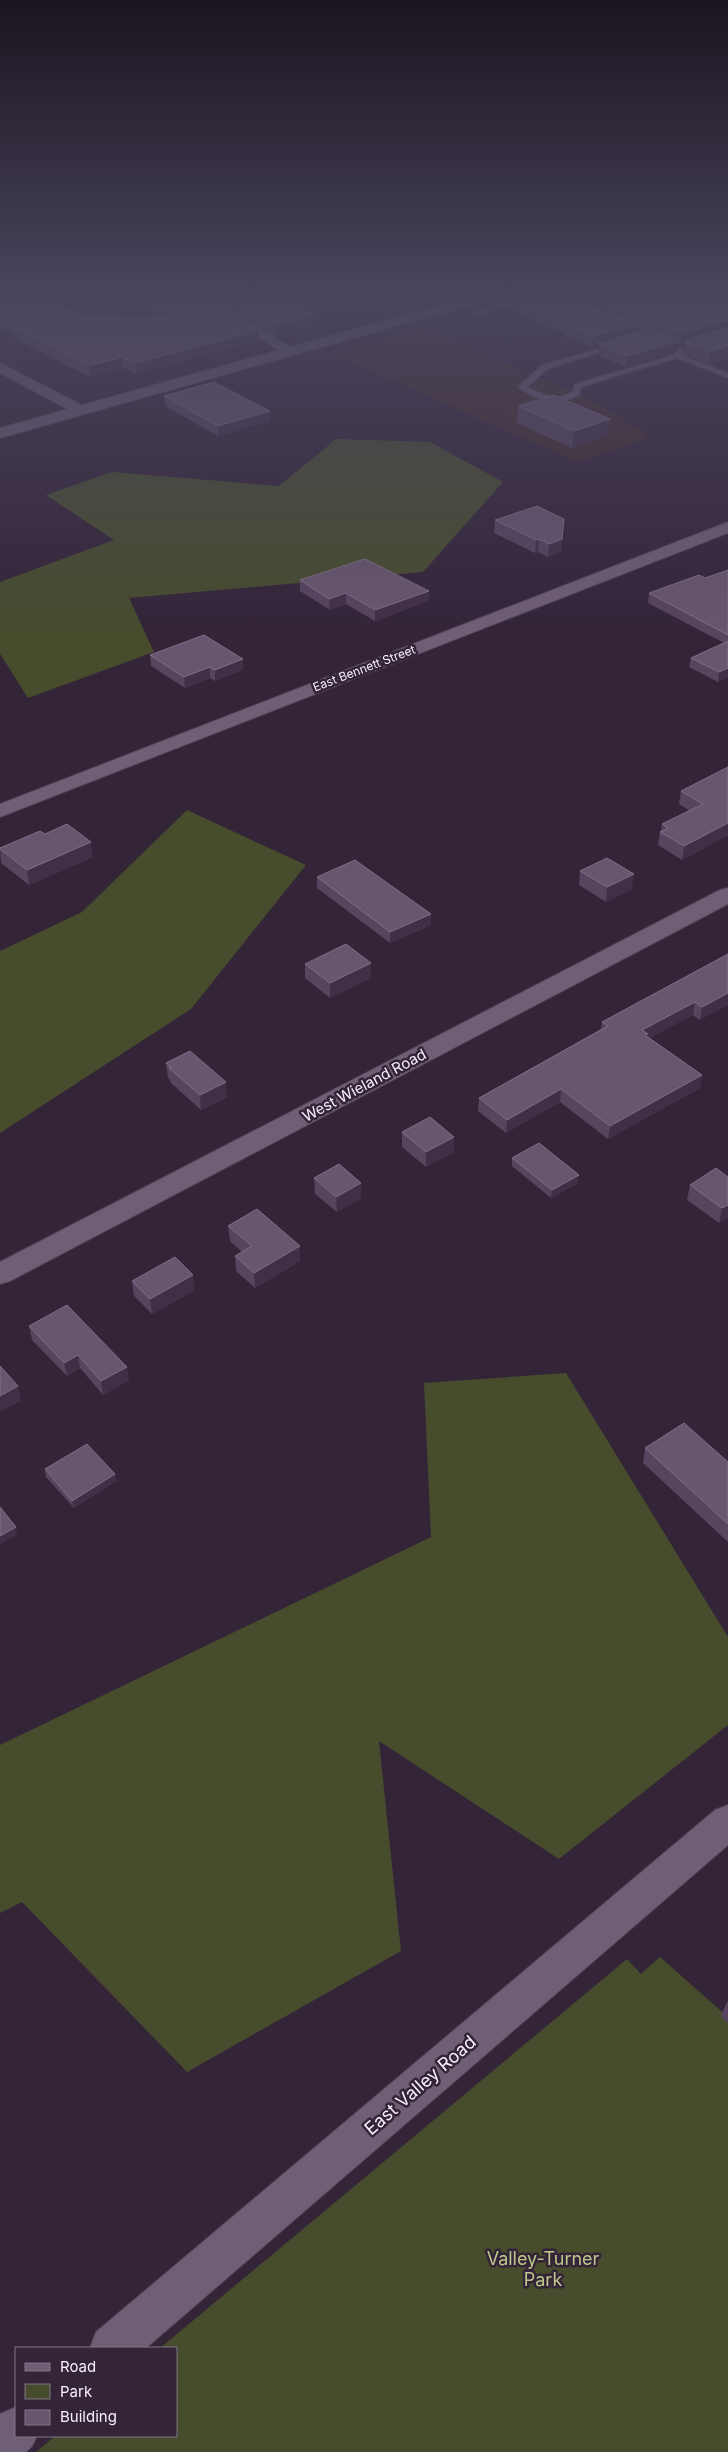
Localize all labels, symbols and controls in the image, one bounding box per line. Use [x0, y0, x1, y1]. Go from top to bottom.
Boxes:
street label: East Bennett Street [311, 642, 417, 694]
street label: West Wieland Road [299, 1044, 429, 1126]
street label: East Valley Road [360, 2031, 480, 2139]
park label: Valley-Turner Park [487, 2248, 600, 2290]
legend [15, 2347, 178, 2437]
text: Road [60, 2357, 96, 2376]
text: Park [60, 2382, 93, 2401]
text: Building [60, 2407, 117, 2426]

